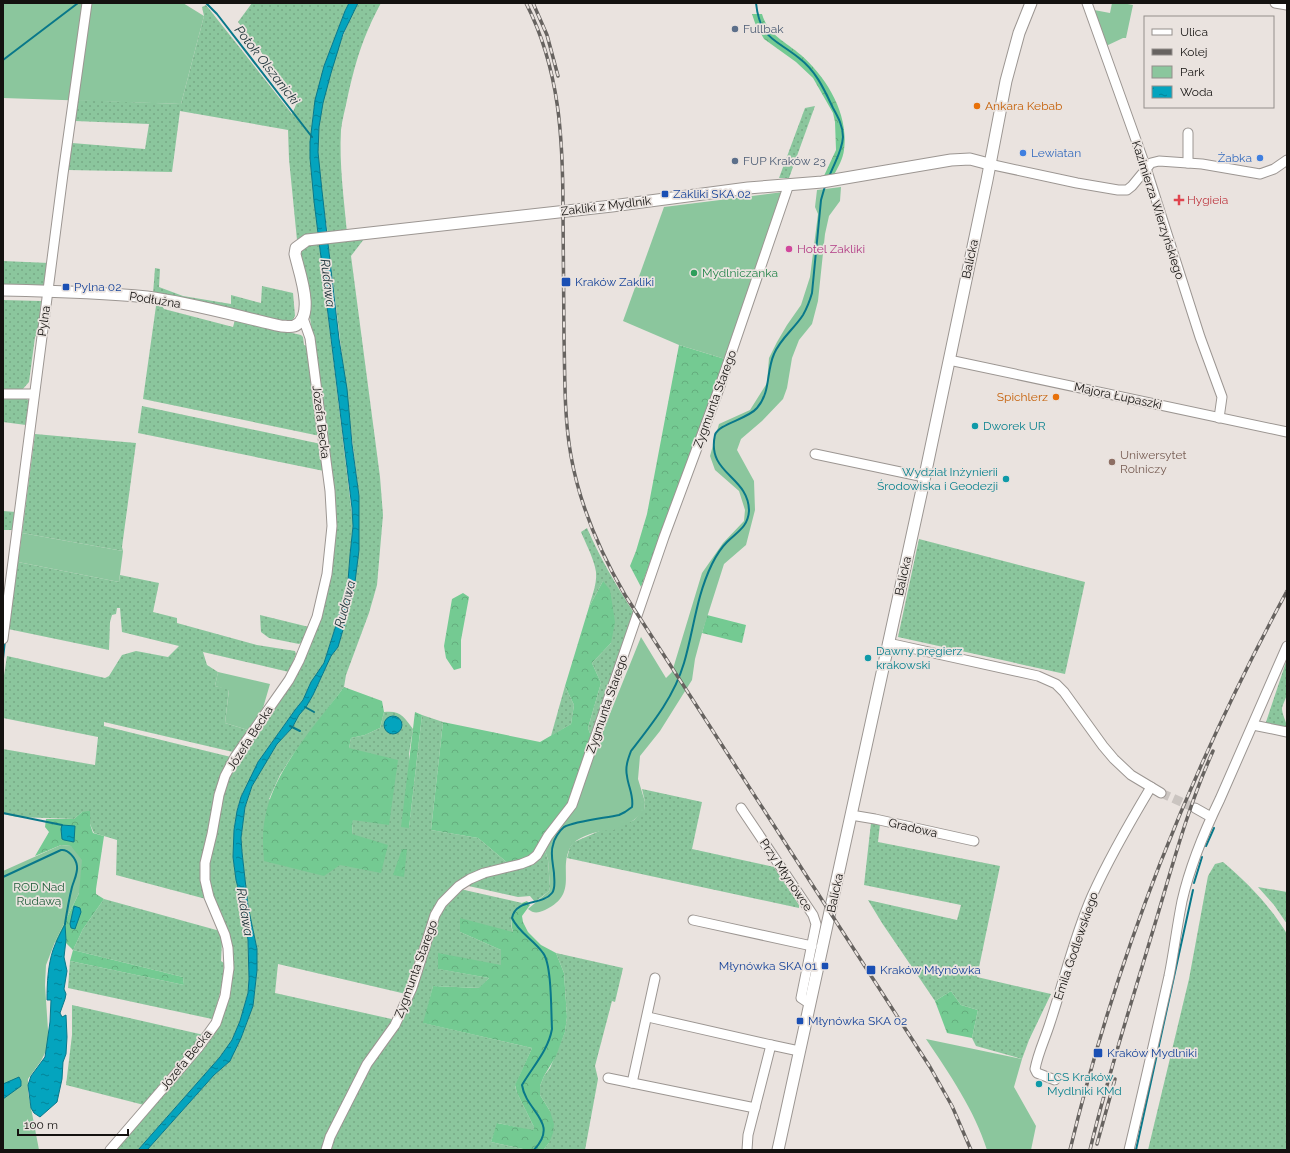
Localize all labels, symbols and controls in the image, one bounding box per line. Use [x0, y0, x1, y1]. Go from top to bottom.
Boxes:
legend [1144, 16, 1274, 108]
place label: Fullbak [743, 22, 784, 36]
water label: Potok Olszanicki [232, 23, 303, 108]
marker: Fullbak [730, 24, 740, 34]
text: Ulica [1180, 25, 1208, 39]
text: Kolej [1180, 45, 1208, 59]
text: Park [1180, 65, 1205, 79]
text: Woda [1180, 85, 1213, 99]
place label: Ankara Kebab [985, 99, 1063, 113]
marker: Ankara Kebab [972, 101, 982, 111]
street label: Kazimierza Wierzyńskiego [1129, 139, 1187, 281]
place label: Lewiatan [1031, 146, 1081, 160]
marker: Lewiatan [1018, 148, 1028, 158]
place label: Żabka [1218, 151, 1252, 165]
marker: Żabka [1255, 153, 1265, 163]
place label: FUP Kraków 23 [743, 154, 826, 168]
marker: FUP Kraków 23 [730, 156, 740, 166]
place label: Zakliki SKA 02 [673, 187, 751, 201]
marker: Zakliki SKA 02 [660, 189, 670, 199]
street label: Zakliki z Mydlnik [560, 193, 653, 218]
place label: Hygieia [1187, 193, 1228, 207]
marker: Hygieia [1174, 195, 1184, 205]
street label: Balicka [959, 238, 981, 280]
place label: Hotel Zakliki [797, 242, 865, 256]
marker: Hotel Zakliki [784, 244, 794, 254]
water label: Rudawa [318, 258, 338, 308]
place label: Mydlniczanka [702, 266, 778, 280]
marker: Mydlniczanka [689, 268, 699, 278]
place label: Kraków Zakliki [575, 275, 654, 289]
marker: Kraków Zakliki [560, 276, 572, 288]
place label: Pylna 02 [74, 280, 121, 294]
marker: Pylna 02 [61, 282, 71, 292]
street label: Podłużna [128, 289, 182, 311]
street label: Pylna [35, 305, 53, 337]
street label: Zygmunta Starego [691, 348, 739, 450]
street label: Majora Łupaszki [1073, 380, 1163, 412]
street label: Józefa Becka [310, 385, 332, 459]
place label: Spichlerz [997, 390, 1048, 404]
marker: Spichlerz [1051, 392, 1061, 402]
place label: Dworek UR [983, 419, 1046, 433]
marker: Dworek UR [970, 421, 980, 431]
place label: Uniwersytet Rolniczy [1120, 448, 1187, 476]
marker: Uniwersytet Rolniczy [1107, 457, 1117, 467]
place label: Wydział Inżynierii Środowiska i Geodezji [877, 465, 998, 493]
marker: Wydział Inżynierii Środowiska i Geodezji [1001, 474, 1011, 484]
street label: Balicka [892, 555, 914, 597]
water label: Rudawa [331, 578, 359, 629]
place label: Dawny pręgierz krakowski [876, 644, 963, 672]
street label: Zygmunta Starego [584, 653, 630, 755]
marker: Dawny pręgierz krakowski [863, 653, 873, 663]
street label: Józefa Becka [224, 703, 276, 773]
street label: Gradowa [887, 816, 939, 840]
street label: Przy Młynówce [757, 836, 815, 914]
street label: Balicka [824, 872, 846, 914]
park label: ROD Nad Rudawą [13, 880, 65, 908]
water label: Rudawa [234, 887, 256, 937]
street label: Emila Godlewskiego [1051, 890, 1101, 1002]
street label: Zygmunta Starego [392, 918, 440, 1020]
place label: Młynówka SKA 01 [719, 959, 817, 973]
marker: Młynówka SKA 01 [820, 961, 830, 971]
place label: Kraków Młynówka [880, 963, 981, 977]
marker: Kraków Młynówka [865, 964, 877, 976]
place label: Młynówka SKA 02 [808, 1014, 907, 1028]
marker: Młynówka SKA 02 [795, 1016, 805, 1026]
street label: Józefa Becka [157, 1027, 215, 1093]
place label: Kraków Mydlniki [1107, 1046, 1197, 1060]
marker: Kraków Mydlniki [1092, 1047, 1104, 1059]
place label: LCS Kraków Mydlniki KMd [1047, 1070, 1122, 1098]
marker: LCS Kraków Mydlniki KMd [1034, 1079, 1044, 1089]
scale bar [18, 1111, 128, 1137]
text: 100 m [24, 1118, 58, 1132]

